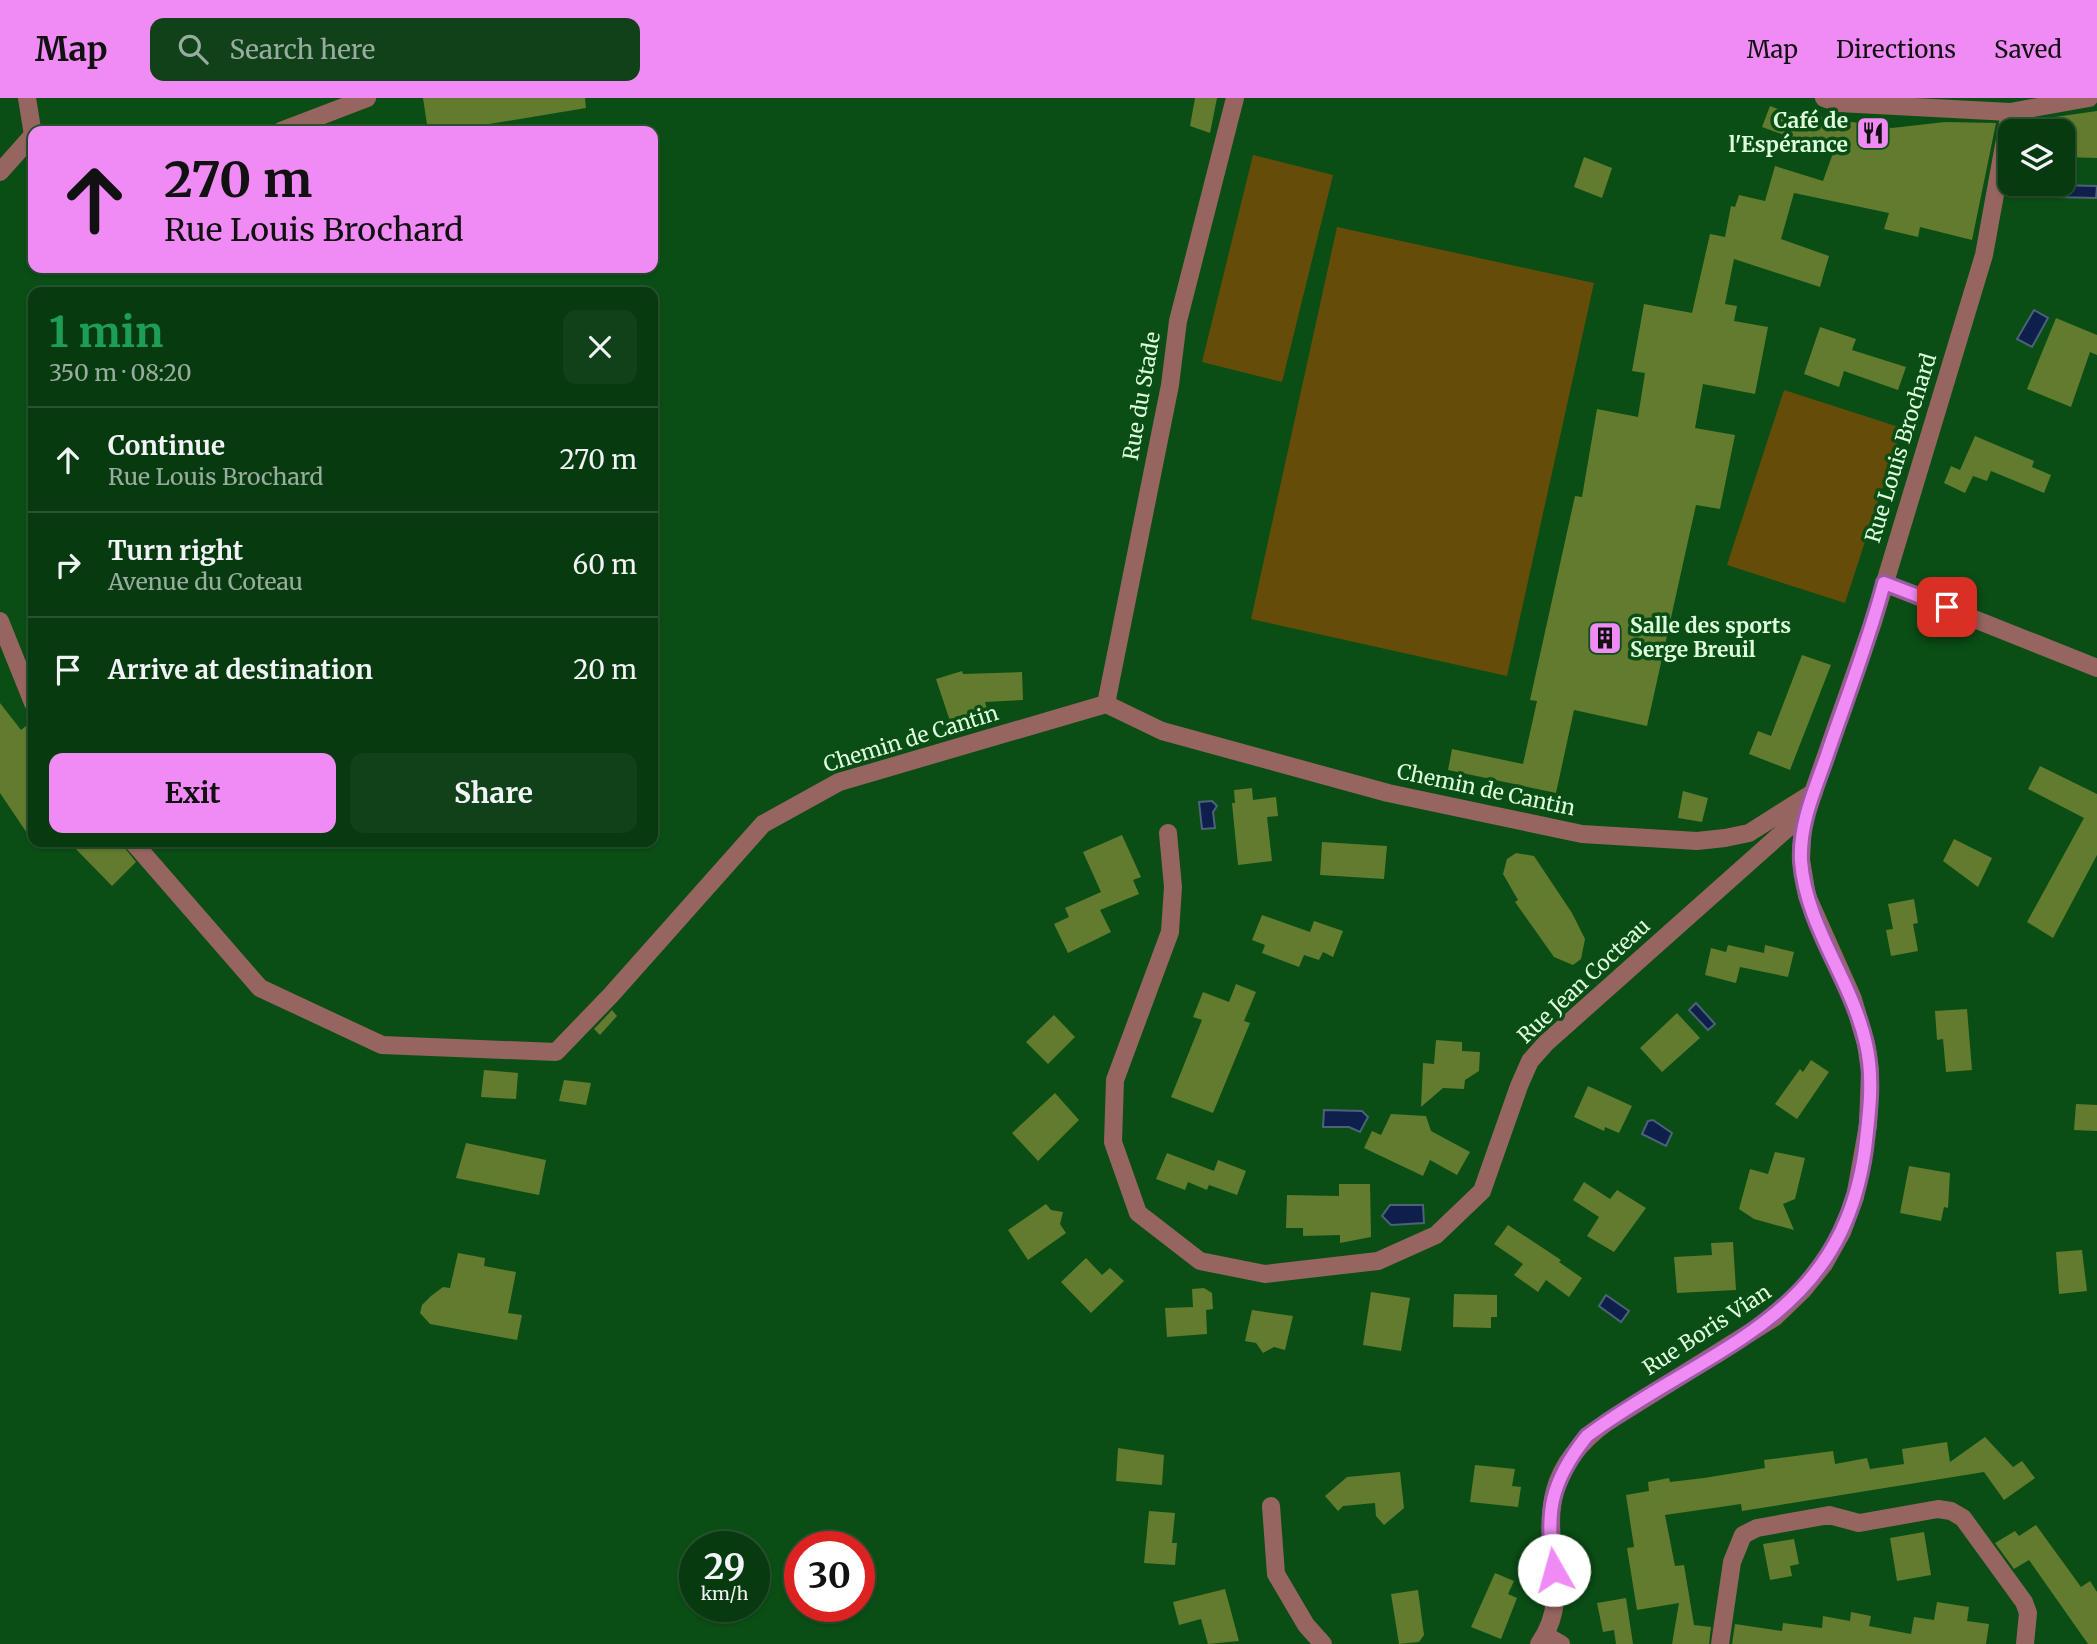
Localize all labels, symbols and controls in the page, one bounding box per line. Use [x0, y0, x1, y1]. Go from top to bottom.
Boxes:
search box [150, 18, 640, 81]
text: Map [35, 29, 108, 70]
icon: search [174, 30, 212, 68]
text: Search here [230, 33, 375, 66]
text: Map [1747, 34, 1798, 65]
text: Directions [1836, 34, 1956, 65]
text: Saved [1994, 34, 2062, 65]
place label: Café de l'Espérance [1729, 107, 1848, 158]
restaurant icon: Café de l'Espérance [1854, 114, 1892, 152]
map controls [1998, 119, 2075, 196]
button: layers [1998, 119, 2075, 196]
text: 270 m [164, 149, 312, 210]
icon: ahead [49, 154, 140, 245]
text: Rue Louis Brochard [164, 210, 464, 250]
text: 1 min [49, 306, 163, 358]
button: close [563, 310, 637, 384]
street label: Rue du Stade [1117, 330, 1166, 462]
street label: Rue Louis Brochard [1859, 350, 1942, 546]
text: 350 m · 08:20 [49, 358, 192, 387]
text: Continue [108, 429, 225, 462]
icon: ahead [49, 441, 87, 479]
text: 270 m [560, 443, 637, 476]
text: Rue Louis Brochard [108, 462, 323, 491]
text: Turn right [108, 534, 243, 567]
icon: right [49, 546, 87, 584]
text: 60 m [573, 548, 637, 581]
text: Avenue du Coteau [108, 567, 303, 596]
pin [1917, 577, 1977, 637]
icon: arrive [1928, 588, 1966, 626]
place label: Salle des sports Serge Breuil [1630, 612, 1791, 663]
building icon: Salle des sports Serge Breuil [1586, 619, 1624, 657]
icon: arrive [49, 651, 87, 689]
text: Arrive at destination [108, 653, 373, 686]
text: 20 m [573, 653, 637, 686]
street label: Chemin de Cantin [820, 699, 1002, 778]
button: Exit [49, 753, 336, 833]
button: Share [350, 753, 637, 833]
street label: Chemin de Cantin [1395, 757, 1578, 822]
street label: Rue Jean Cocteau [1512, 912, 1656, 1049]
street label: Rue Boris Vian [1638, 1278, 1776, 1381]
speed limit sign: 30 [784, 1531, 875, 1622]
position arrow [1517, 1533, 1591, 1607]
text: 29 [704, 1545, 745, 1589]
text: km/h [701, 1582, 748, 1605]

